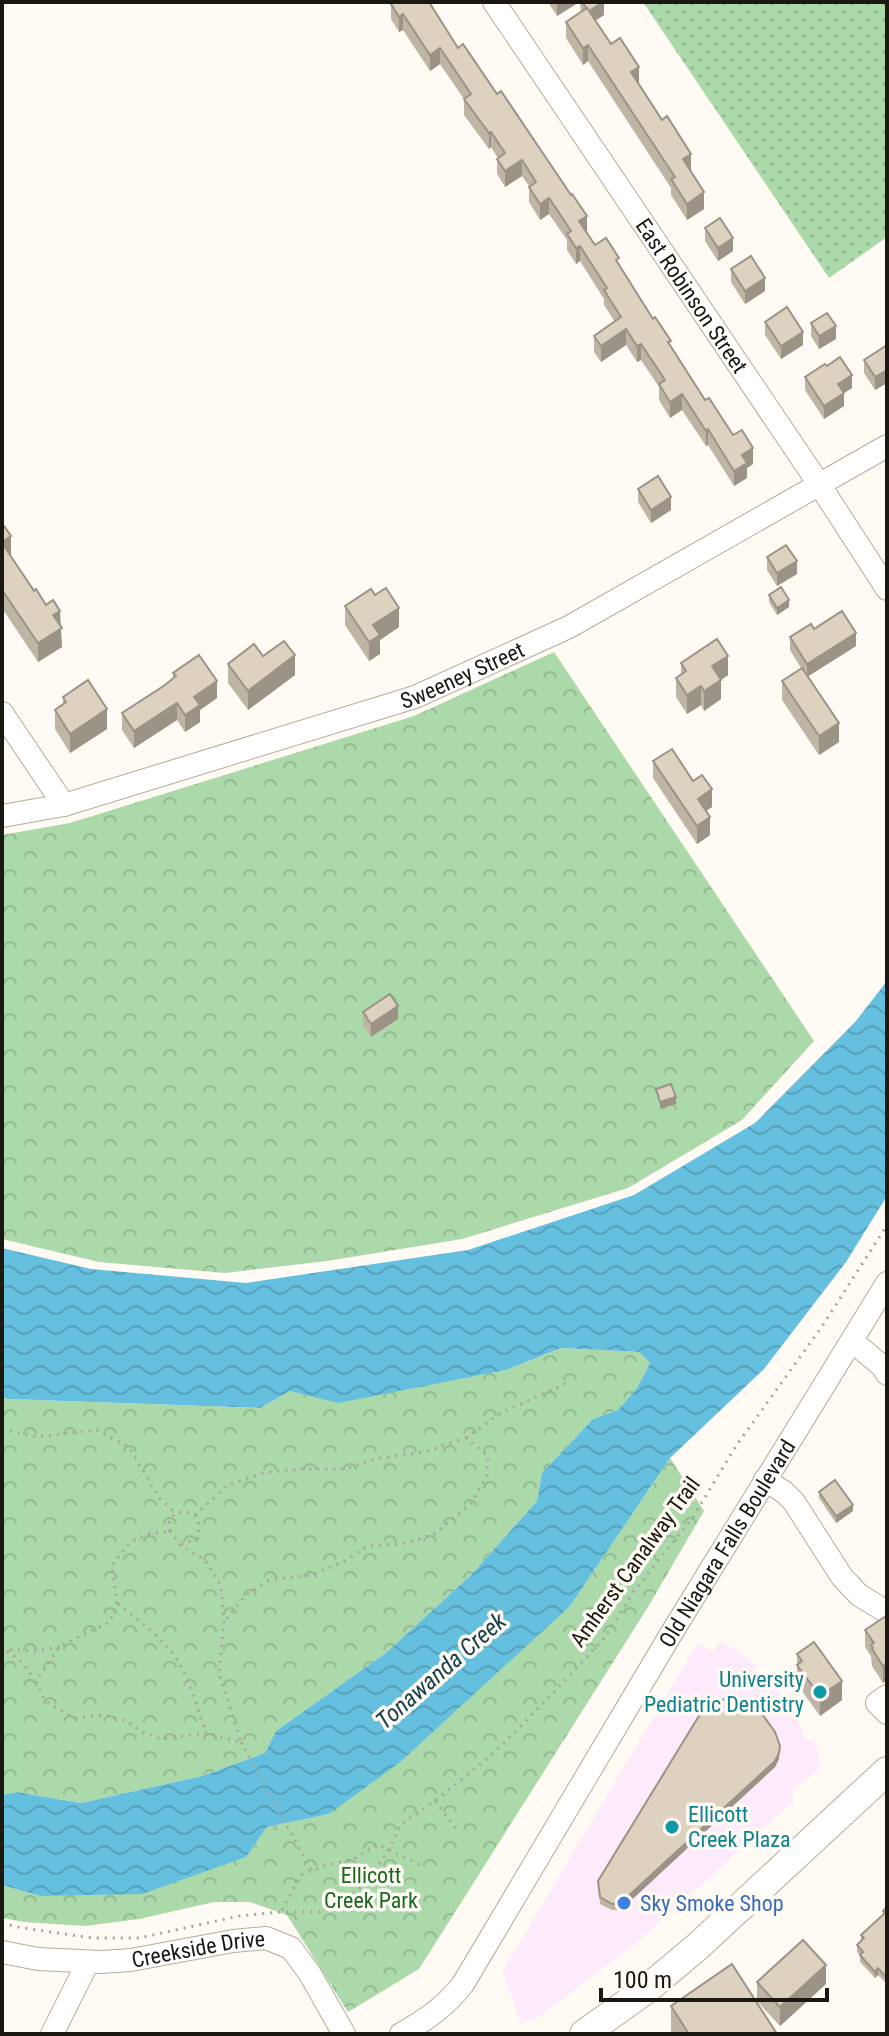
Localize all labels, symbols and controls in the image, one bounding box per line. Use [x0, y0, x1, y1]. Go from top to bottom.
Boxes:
street label: East Robinson Street [631, 214, 753, 377]
street label: Sweeney Street [397, 637, 528, 713]
street label: Old Niagara Falls Boulevard [654, 1435, 800, 1651]
street label: Amherst Canalway Trail [565, 1472, 705, 1652]
water label: Tonawanda Creek [370, 1607, 512, 1735]
place label: University Pediatric Dentistry [644, 1667, 804, 1717]
marker: University Pediatric Dentistry [811, 1683, 829, 1701]
place label: Ellicott Creek Plaza [688, 1802, 791, 1852]
marker: Ellicott Creek Plaza [663, 1818, 681, 1836]
park label: Ellicott Creek Park [324, 1863, 418, 1913]
place label: Sky Smoke Shop [640, 1891, 784, 1916]
marker: Sky Smoke Shop [615, 1894, 633, 1912]
street label: Creekside Drive [129, 1926, 266, 1972]
scale bar [601, 1952, 827, 2002]
text: 100 m [613, 1966, 672, 1994]

